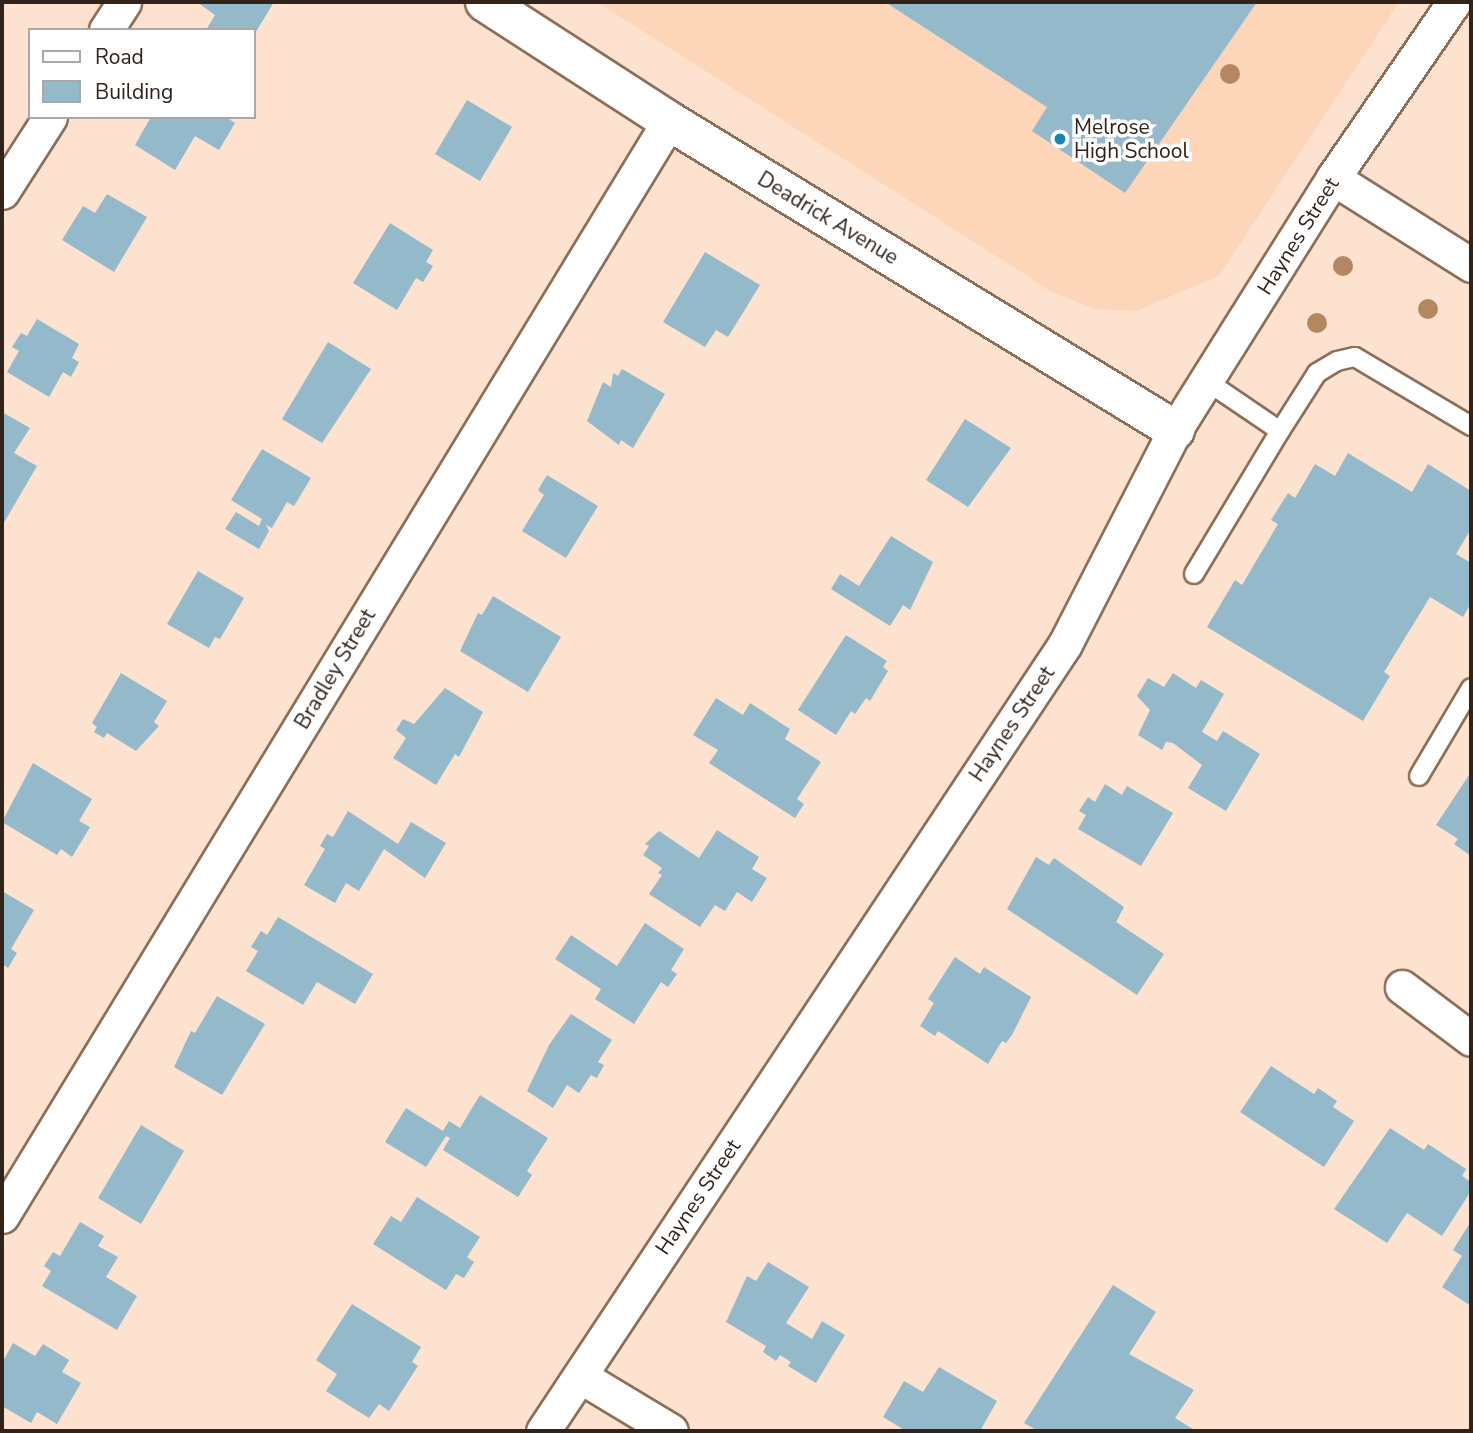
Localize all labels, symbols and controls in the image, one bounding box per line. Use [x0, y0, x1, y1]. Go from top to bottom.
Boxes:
legend [28, 28, 256, 119]
text: Road [95, 43, 144, 71]
text: Building [95, 78, 173, 106]
place label: Melrose High School [1074, 114, 1189, 164]
marker: Melrose High School [1052, 131, 1068, 147]
street label: Deadrick Avenue [753, 166, 903, 270]
street label: Haynes Street [1252, 173, 1344, 299]
street label: Bradley Street [289, 604, 381, 734]
street label: Haynes Street [964, 662, 1060, 786]
street label: Haynes Street [650, 1135, 746, 1259]

